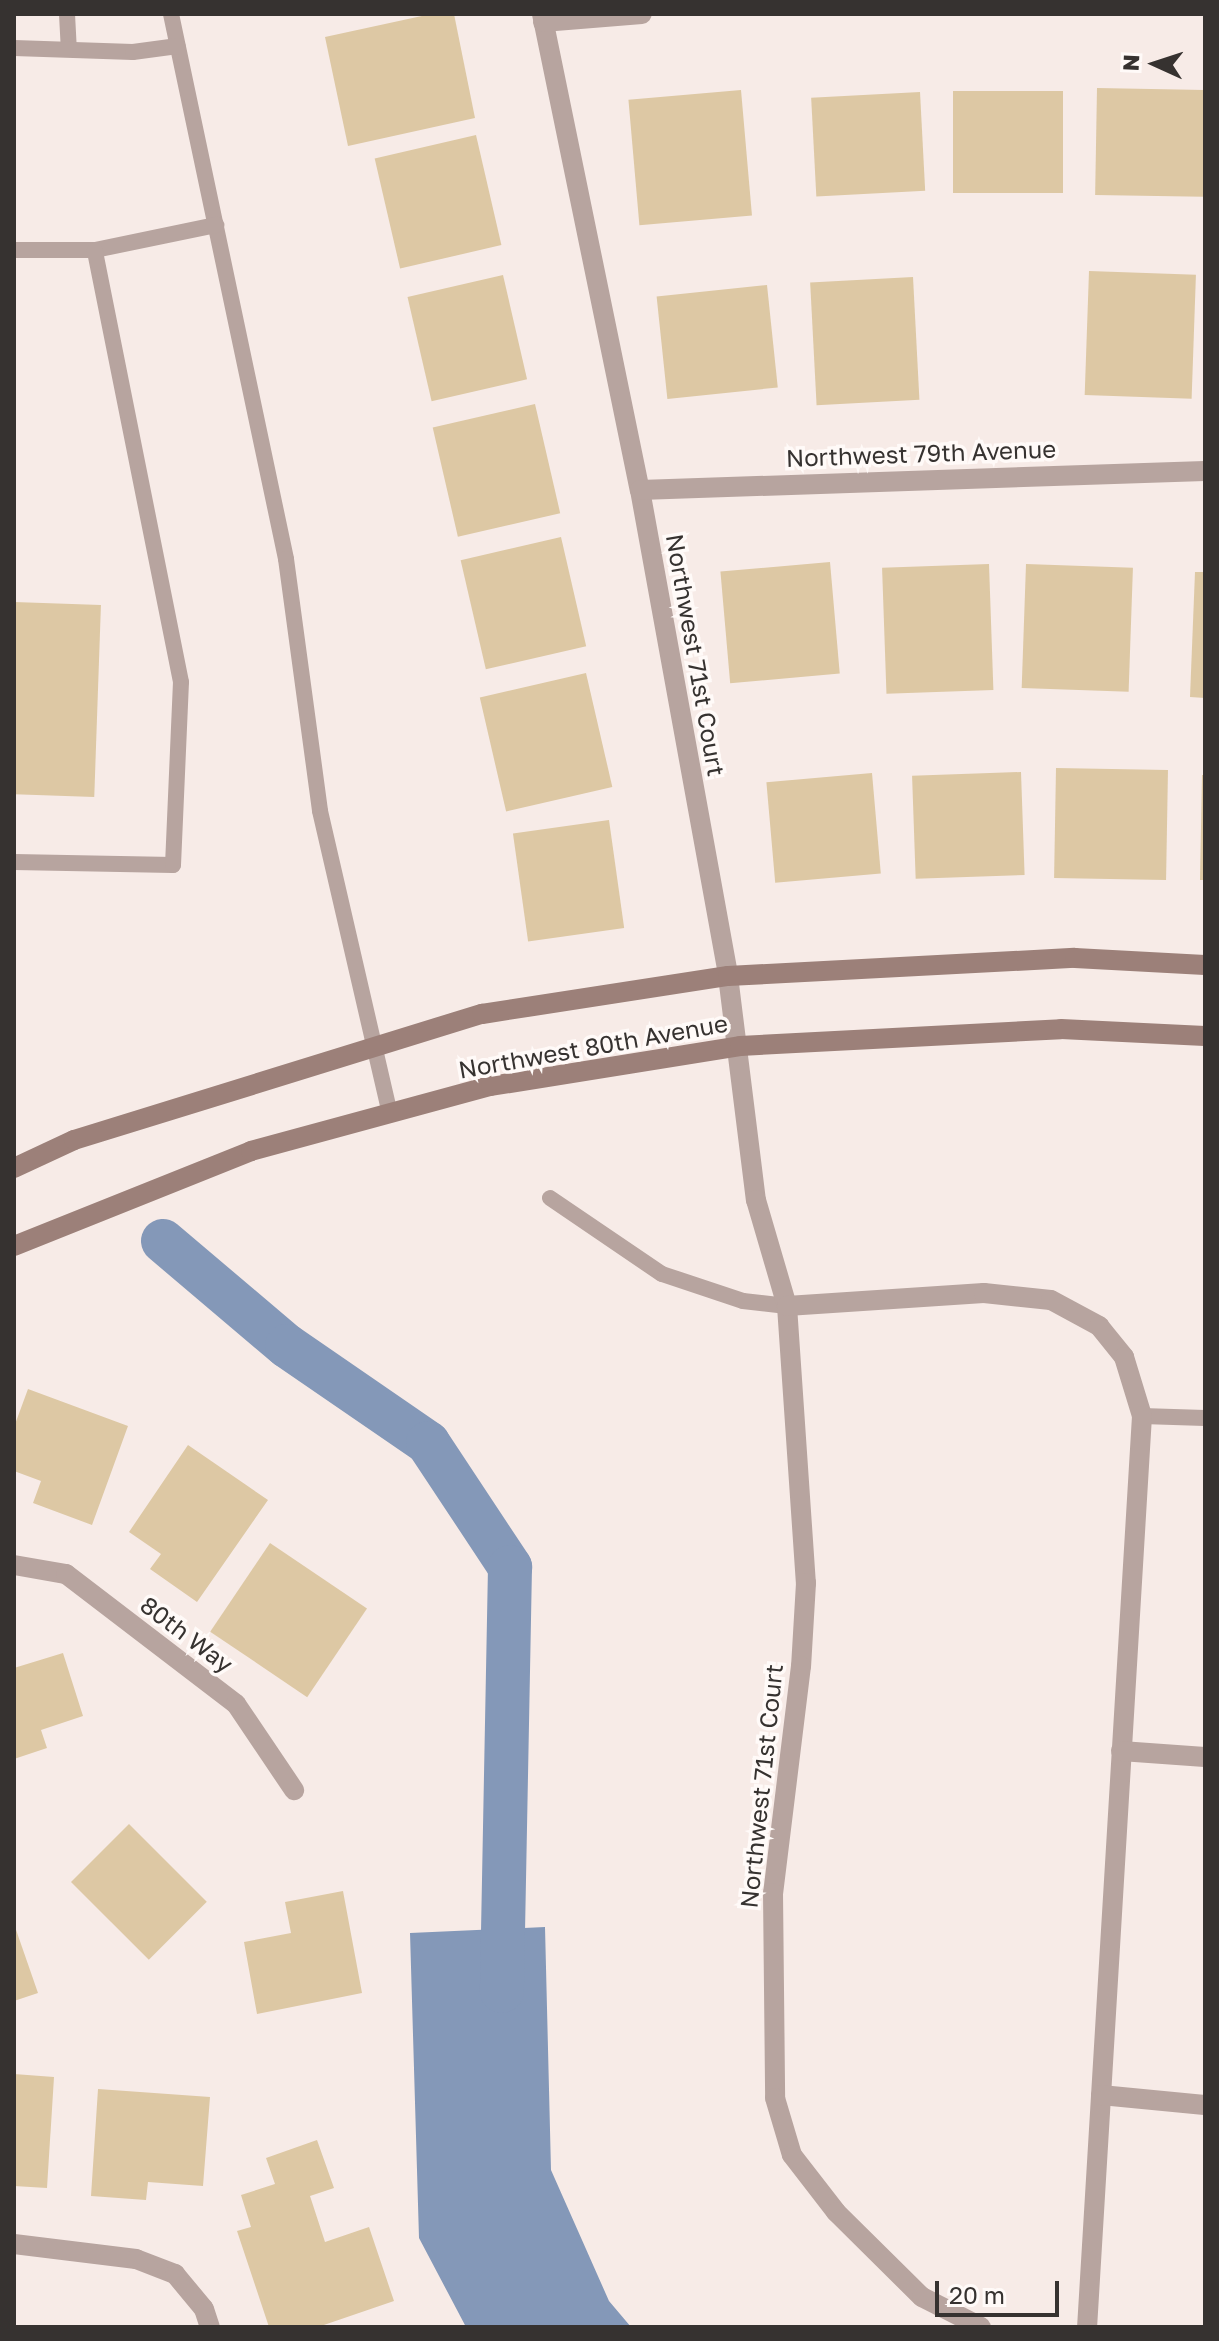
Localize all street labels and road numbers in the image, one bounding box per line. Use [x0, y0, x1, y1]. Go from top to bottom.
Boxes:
street label: Northwest 79th Avenue [785, 434, 1057, 472]
street label: Northwest 71st Court [661, 532, 731, 778]
street label: Northwest 80th Avenue [456, 1008, 730, 1084]
street label: 80th Way [135, 1590, 239, 1678]
street label: Northwest 71st Court [734, 1662, 788, 1910]

